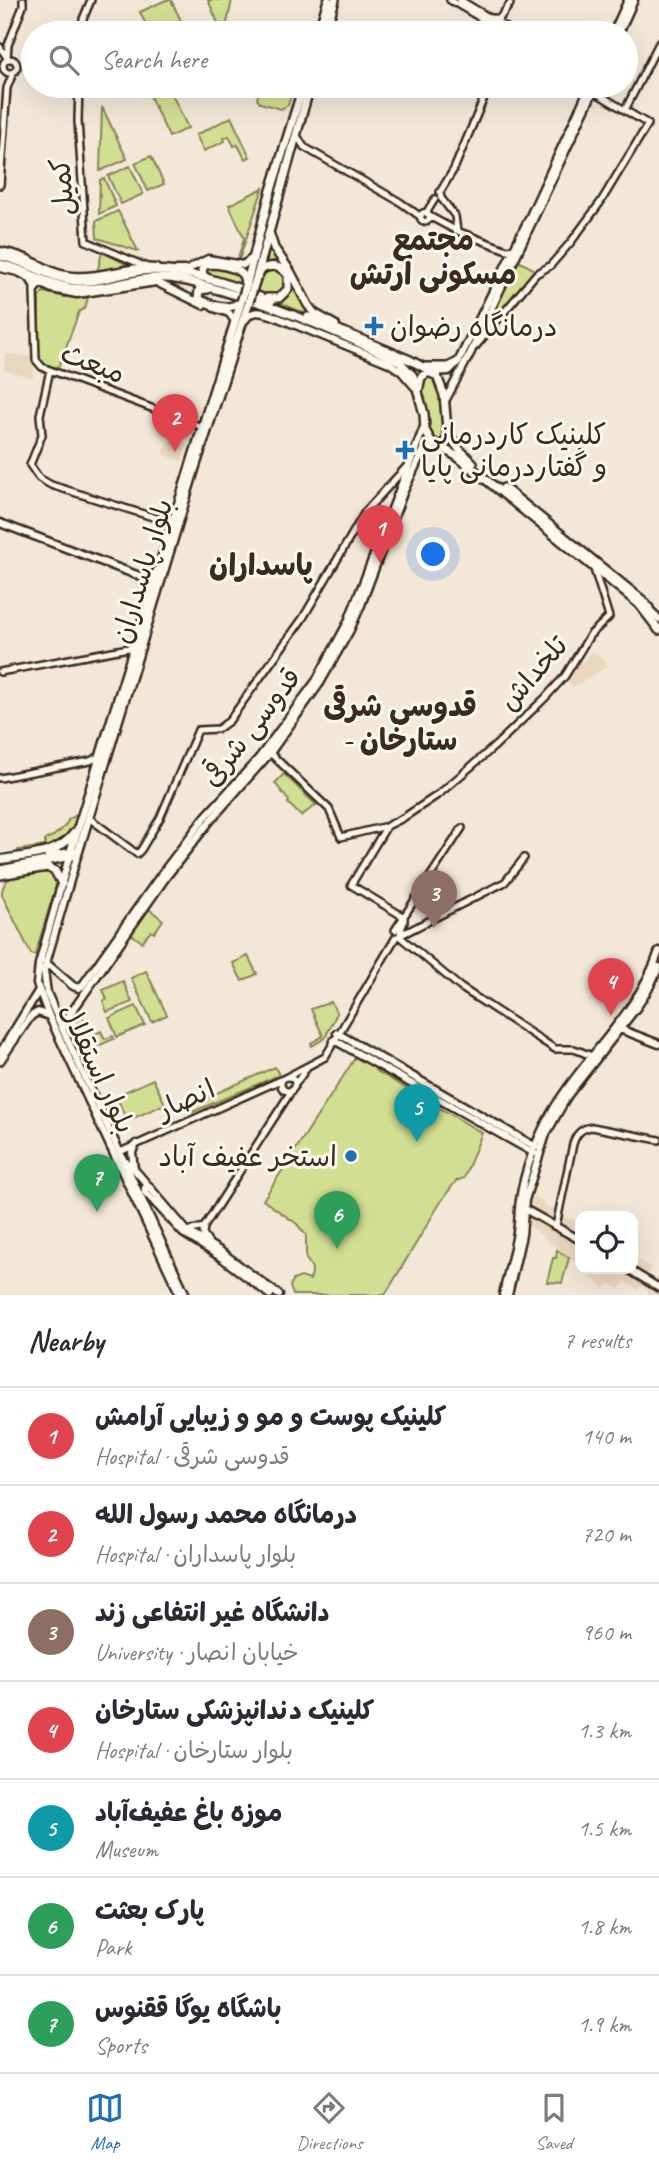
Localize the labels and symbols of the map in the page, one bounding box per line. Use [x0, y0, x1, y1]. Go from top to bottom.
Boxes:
street label: کمیل [42, 157, 82, 217]
district label: مجتمع مسکونی ارتش [350, 221, 516, 293]
place label: درمانگاه رضوان [390, 309, 558, 344]
marker: درمانگاه رضوان [364, 316, 384, 336]
street label: مبعث [56, 335, 130, 391]
pin: 2 [152, 394, 198, 452]
place label: کلینیک کاردرمانی و گفتاردرمانی پایا [421, 417, 607, 485]
marker: کلینیک کاردرمانی و گفتاردرمانی پایا [395, 440, 415, 460]
street label: بلوار پاسداران [103, 494, 182, 648]
pin: 1 [357, 505, 403, 563]
your location [416, 537, 450, 571]
district label: پاسداران [209, 546, 313, 584]
street label: تلخداش [491, 628, 576, 718]
street label: قدوسی شرقی [194, 660, 308, 794]
district label: قدوسی شرقی - ستارخان [323, 684, 477, 759]
pin: 3 [411, 870, 457, 928]
pin: 4 [588, 958, 634, 1016]
street label: بلوار استقلال [53, 997, 143, 1139]
street label: انصار [150, 1071, 220, 1128]
pin: 5 [394, 1084, 440, 1142]
place label: استخر عفیف آباد [159, 1139, 337, 1174]
marker: استخر عفیف آباد [343, 1148, 359, 1164]
pin: 7 [74, 1154, 120, 1212]
pin: 6 [314, 1191, 360, 1249]

